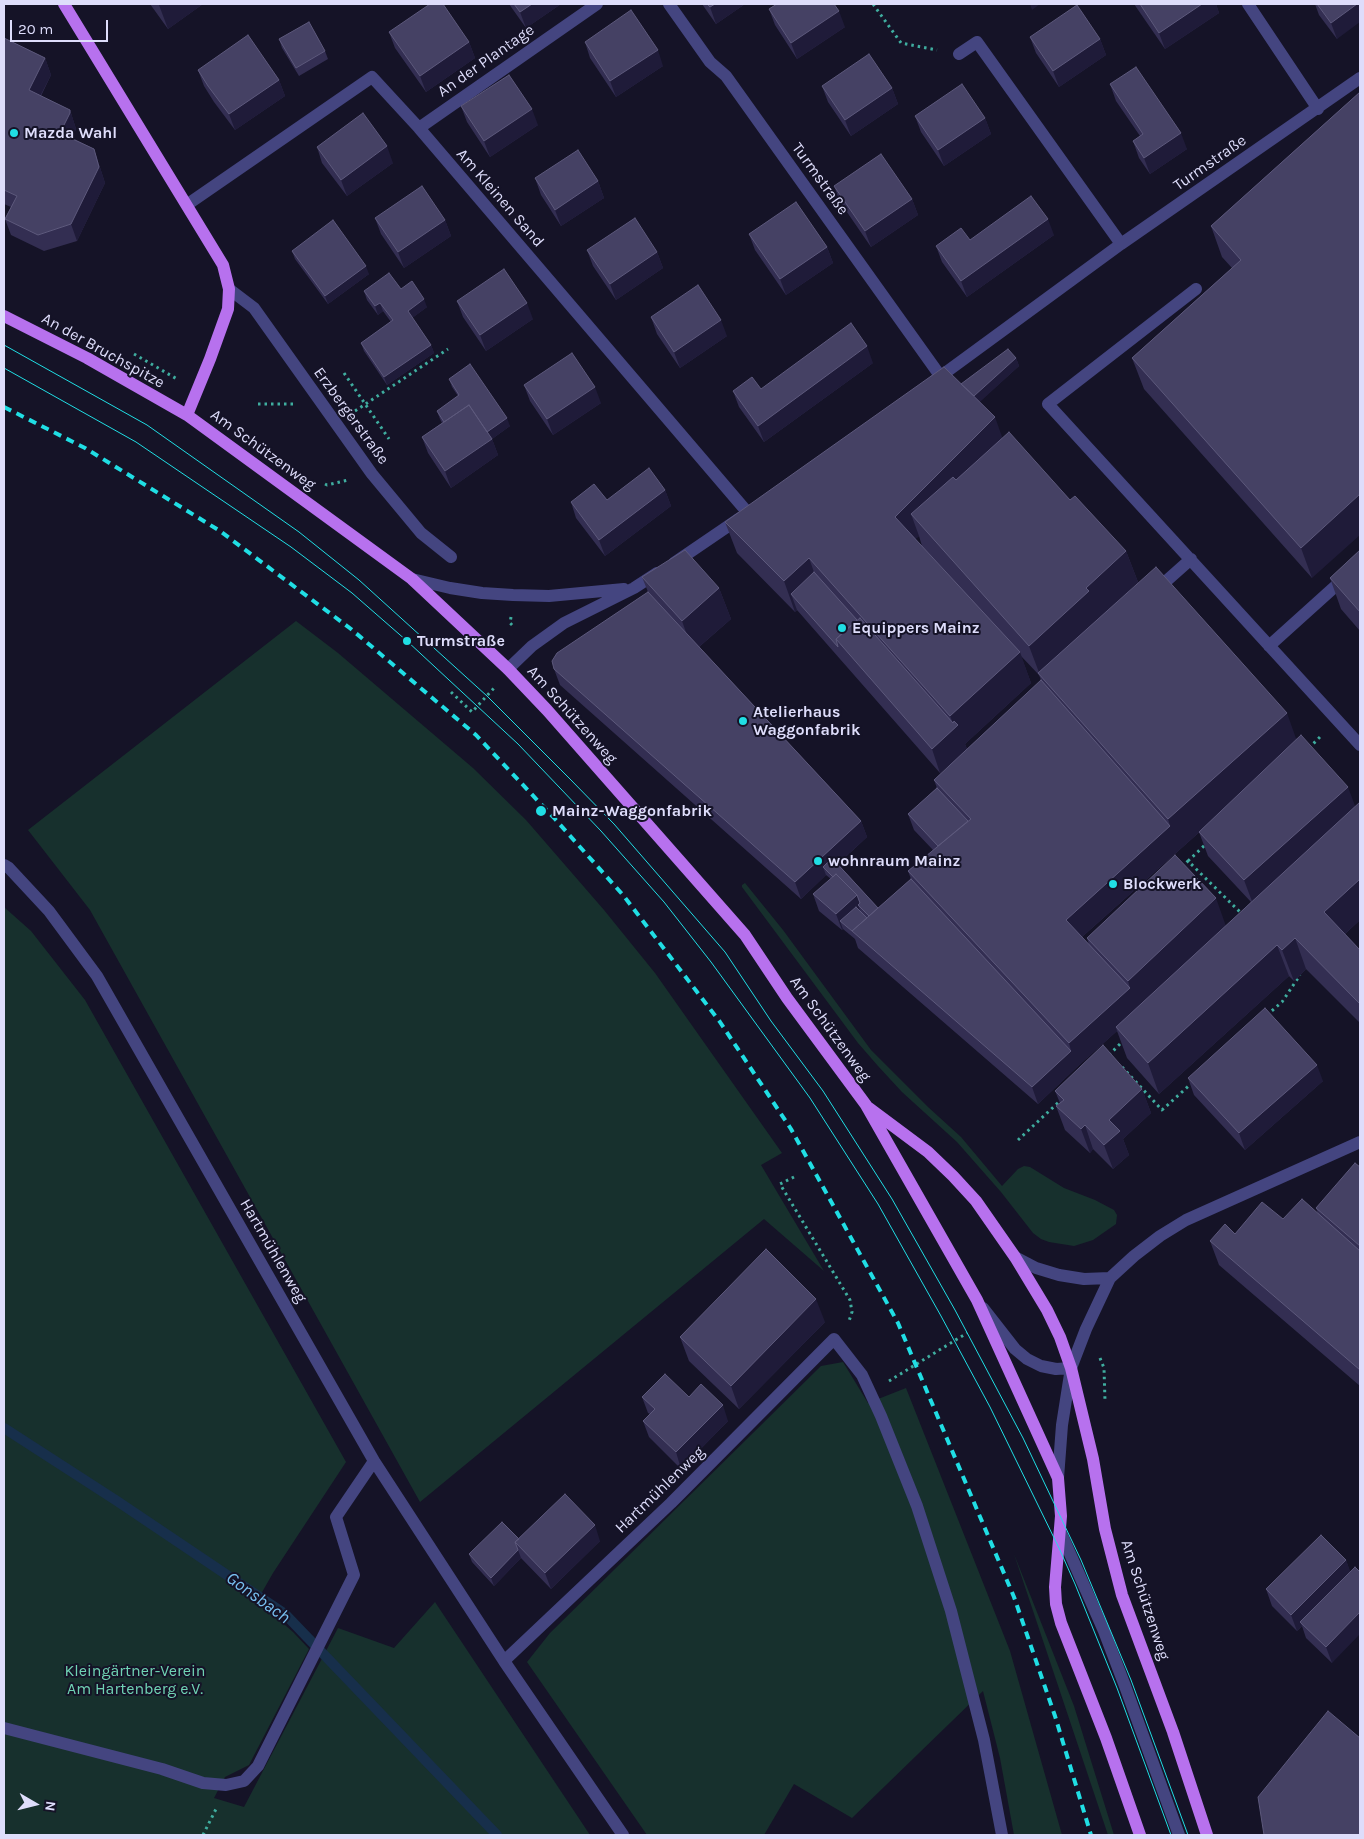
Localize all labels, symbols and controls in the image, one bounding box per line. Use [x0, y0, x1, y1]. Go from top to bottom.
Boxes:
scale bar [12, 10, 110, 42]
text: 20 m [18, 20, 53, 38]
street label: An der Plantage [434, 20, 538, 102]
place label: Mazda Wahl [24, 123, 117, 143]
marker: Mazda Wahl [8, 127, 20, 139]
street label: Turmstraße [1170, 131, 1250, 195]
street label: Turmstraße [787, 139, 853, 219]
street label: Am Kleinen Sand [452, 145, 548, 251]
street label: An der Bruchspitze [38, 309, 168, 393]
street label: Erzbergerstraße [309, 364, 393, 468]
street label: Am Schützenweg [207, 405, 319, 495]
place label: Equippers Mainz [852, 618, 980, 638]
marker: Equippers Mainz [836, 622, 848, 634]
place label: Turmstraße [417, 631, 505, 651]
marker: Turmstraße [401, 635, 413, 647]
street label: Am Schützenweg [523, 662, 621, 768]
place label: Atelierhaus Waggonfabrik [753, 702, 861, 740]
marker: Atelierhaus Waggonfabrik [737, 715, 749, 727]
place label: Mainz-Waggonfabrik [552, 801, 712, 821]
marker: Mainz-Waggonfabrik [534, 804, 548, 818]
place label: wohnraum Mainz [828, 851, 961, 871]
marker: wohnraum Mainz [812, 855, 824, 867]
place label: Blockwerk [1123, 874, 1202, 894]
marker: Blockwerk [1107, 878, 1119, 890]
street label: Am Schützenweg [785, 973, 875, 1085]
street label: Hartmühlenweg [235, 1196, 311, 1306]
street label: Hartmühlenweg [611, 1443, 709, 1537]
street label: Am Schützenweg [1116, 1537, 1174, 1663]
water label: Gonsbach [222, 1567, 294, 1629]
park label: Kleingärtner-Verein Am Hartenberg e.V. [65, 1661, 205, 1699]
north arrow [10, 1779, 60, 1829]
text: N [41, 1800, 59, 1812]

